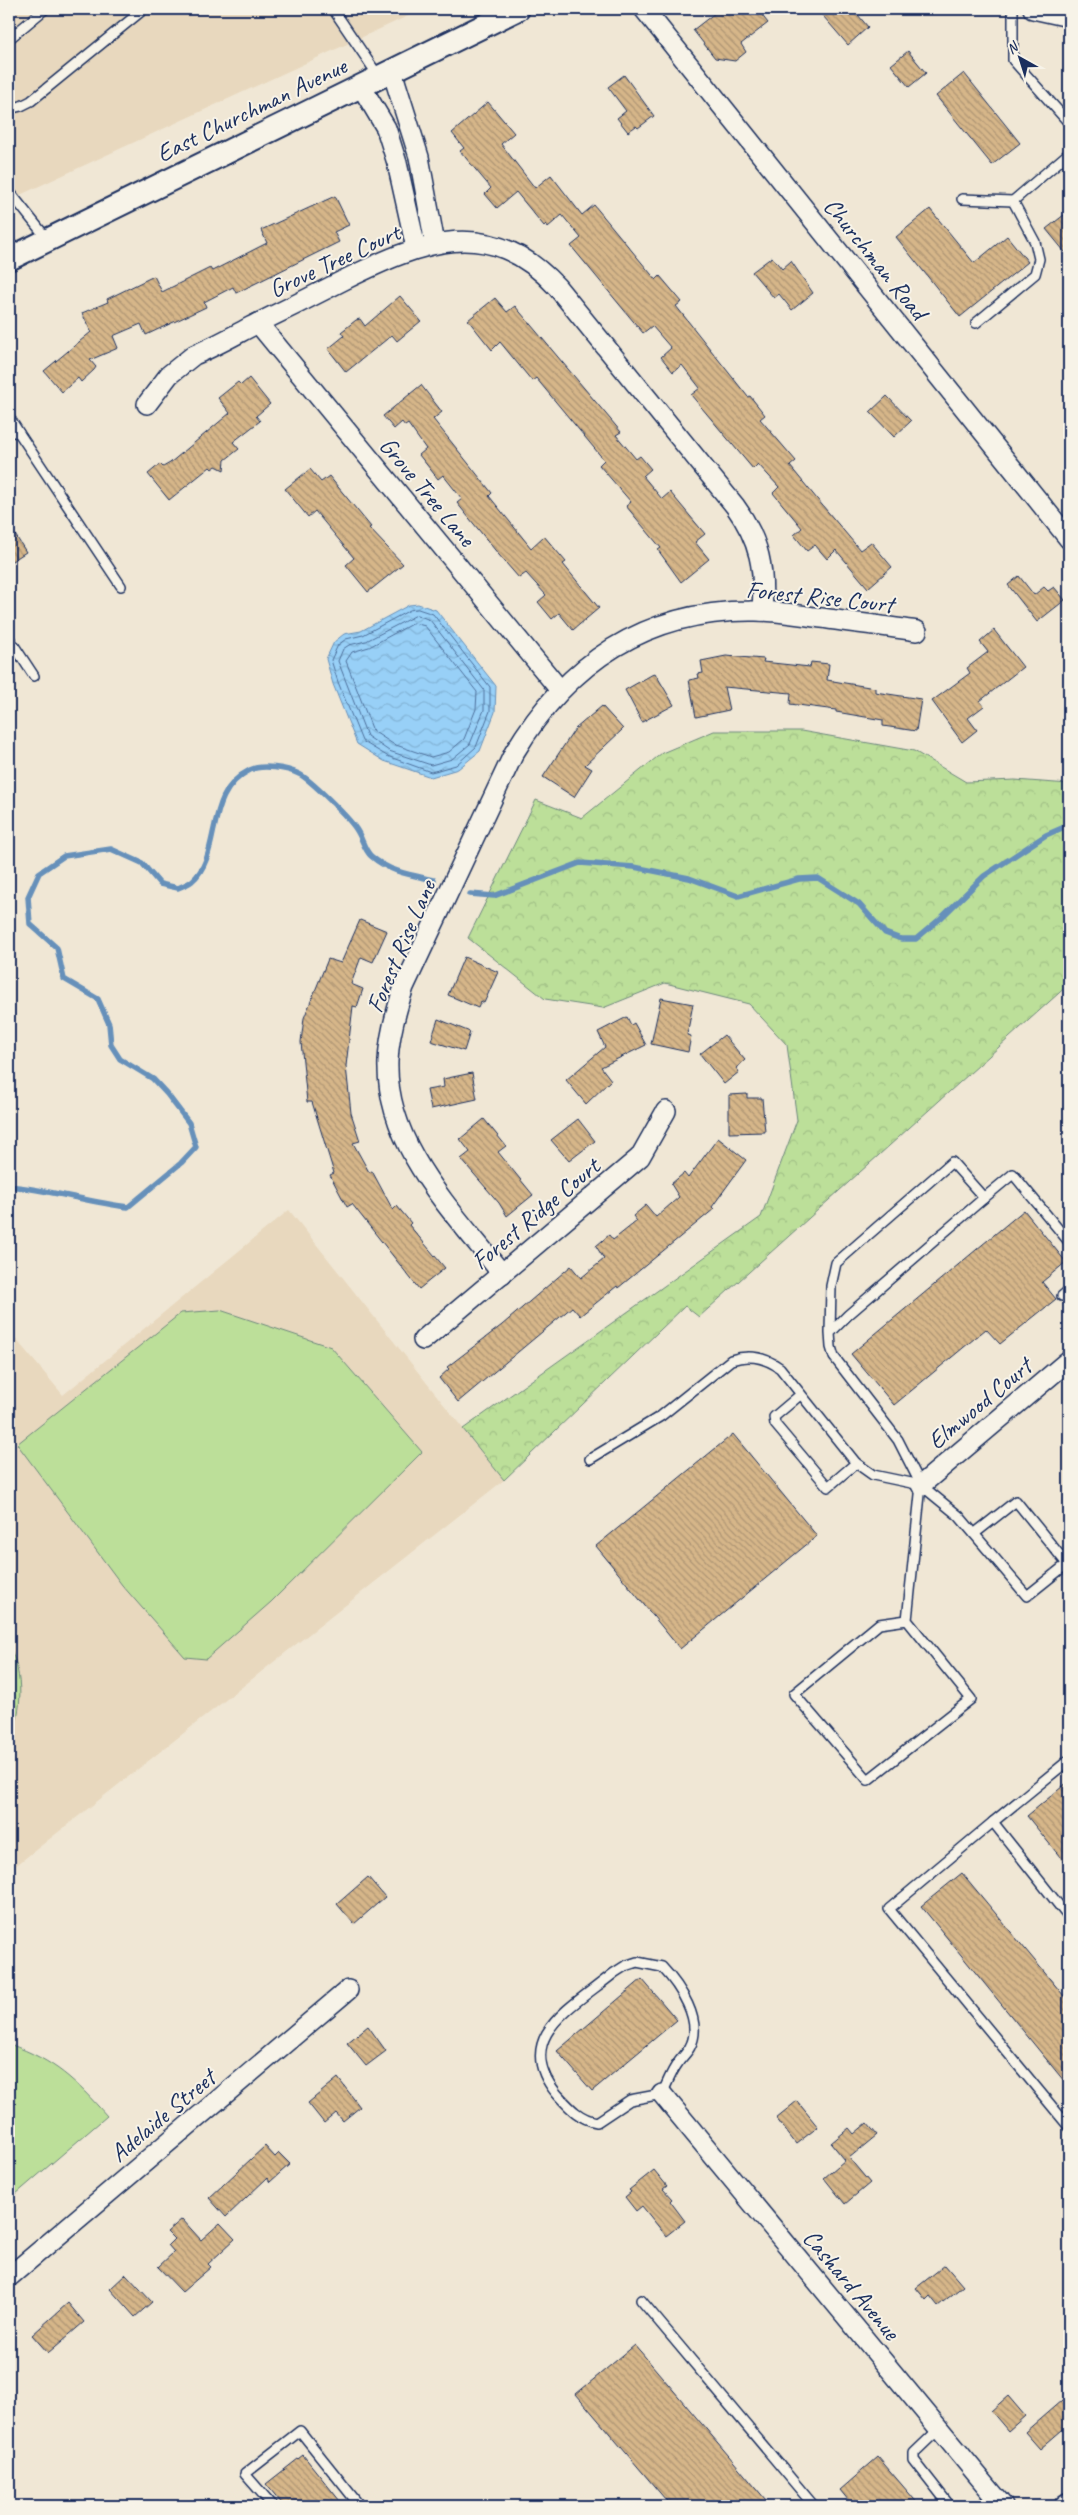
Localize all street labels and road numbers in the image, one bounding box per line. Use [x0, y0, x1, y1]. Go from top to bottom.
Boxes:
street label: East Churchman Avenue [151, 49, 353, 170]
street label: Churchman Road [816, 191, 937, 329]
street label: Grove Tree Court [264, 215, 407, 305]
street label: Grove Tree Lane [372, 430, 484, 554]
street label: Forest Rise Court [745, 573, 899, 621]
street label: Forest Rise Lane [359, 874, 444, 1017]
street label: Forest Ridge Court [465, 1149, 609, 1277]
street label: Elmwood Court [921, 1349, 1041, 1457]
street label: Adelaide Street [103, 2060, 225, 2169]
street label: Cashard Avenue [796, 2223, 908, 2348]

